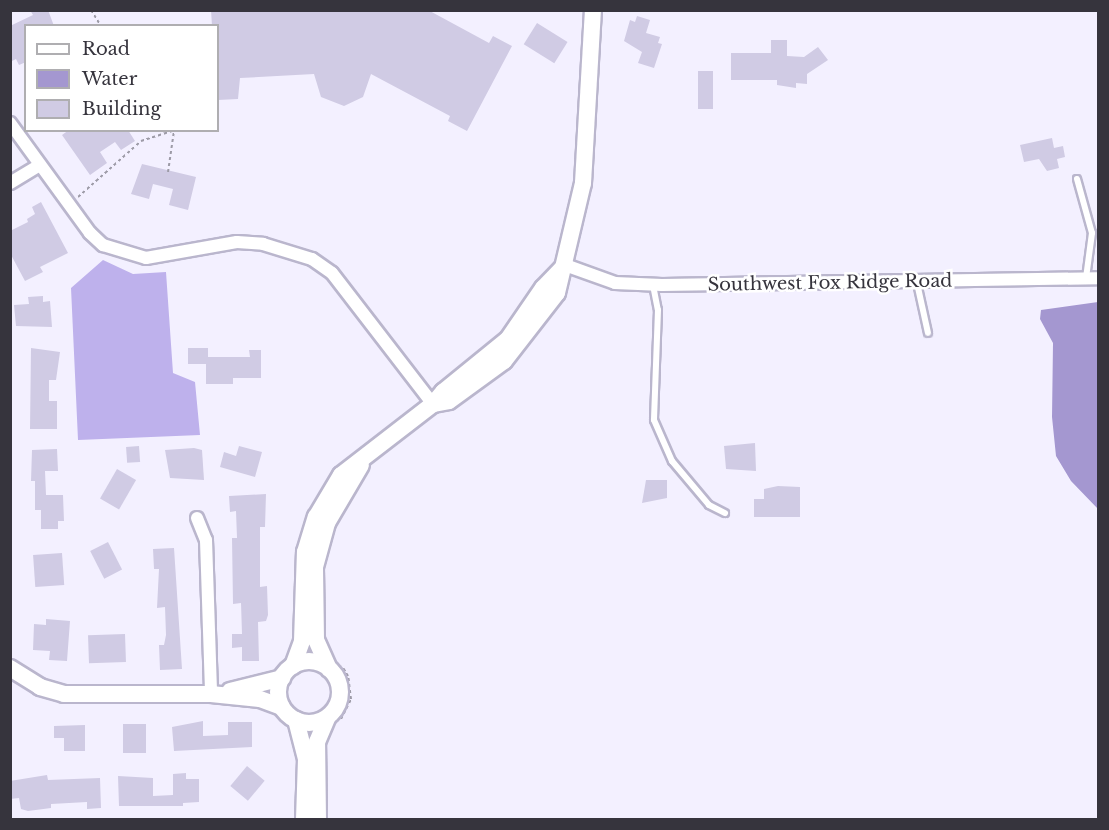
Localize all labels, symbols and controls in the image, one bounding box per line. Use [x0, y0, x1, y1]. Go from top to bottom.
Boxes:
legend [24, 24, 219, 132]
text: Road [82, 38, 130, 60]
text: Water [82, 68, 137, 90]
text: Building [82, 98, 161, 120]
street label: Southwest Fox Ridge Road [707, 270, 953, 296]

